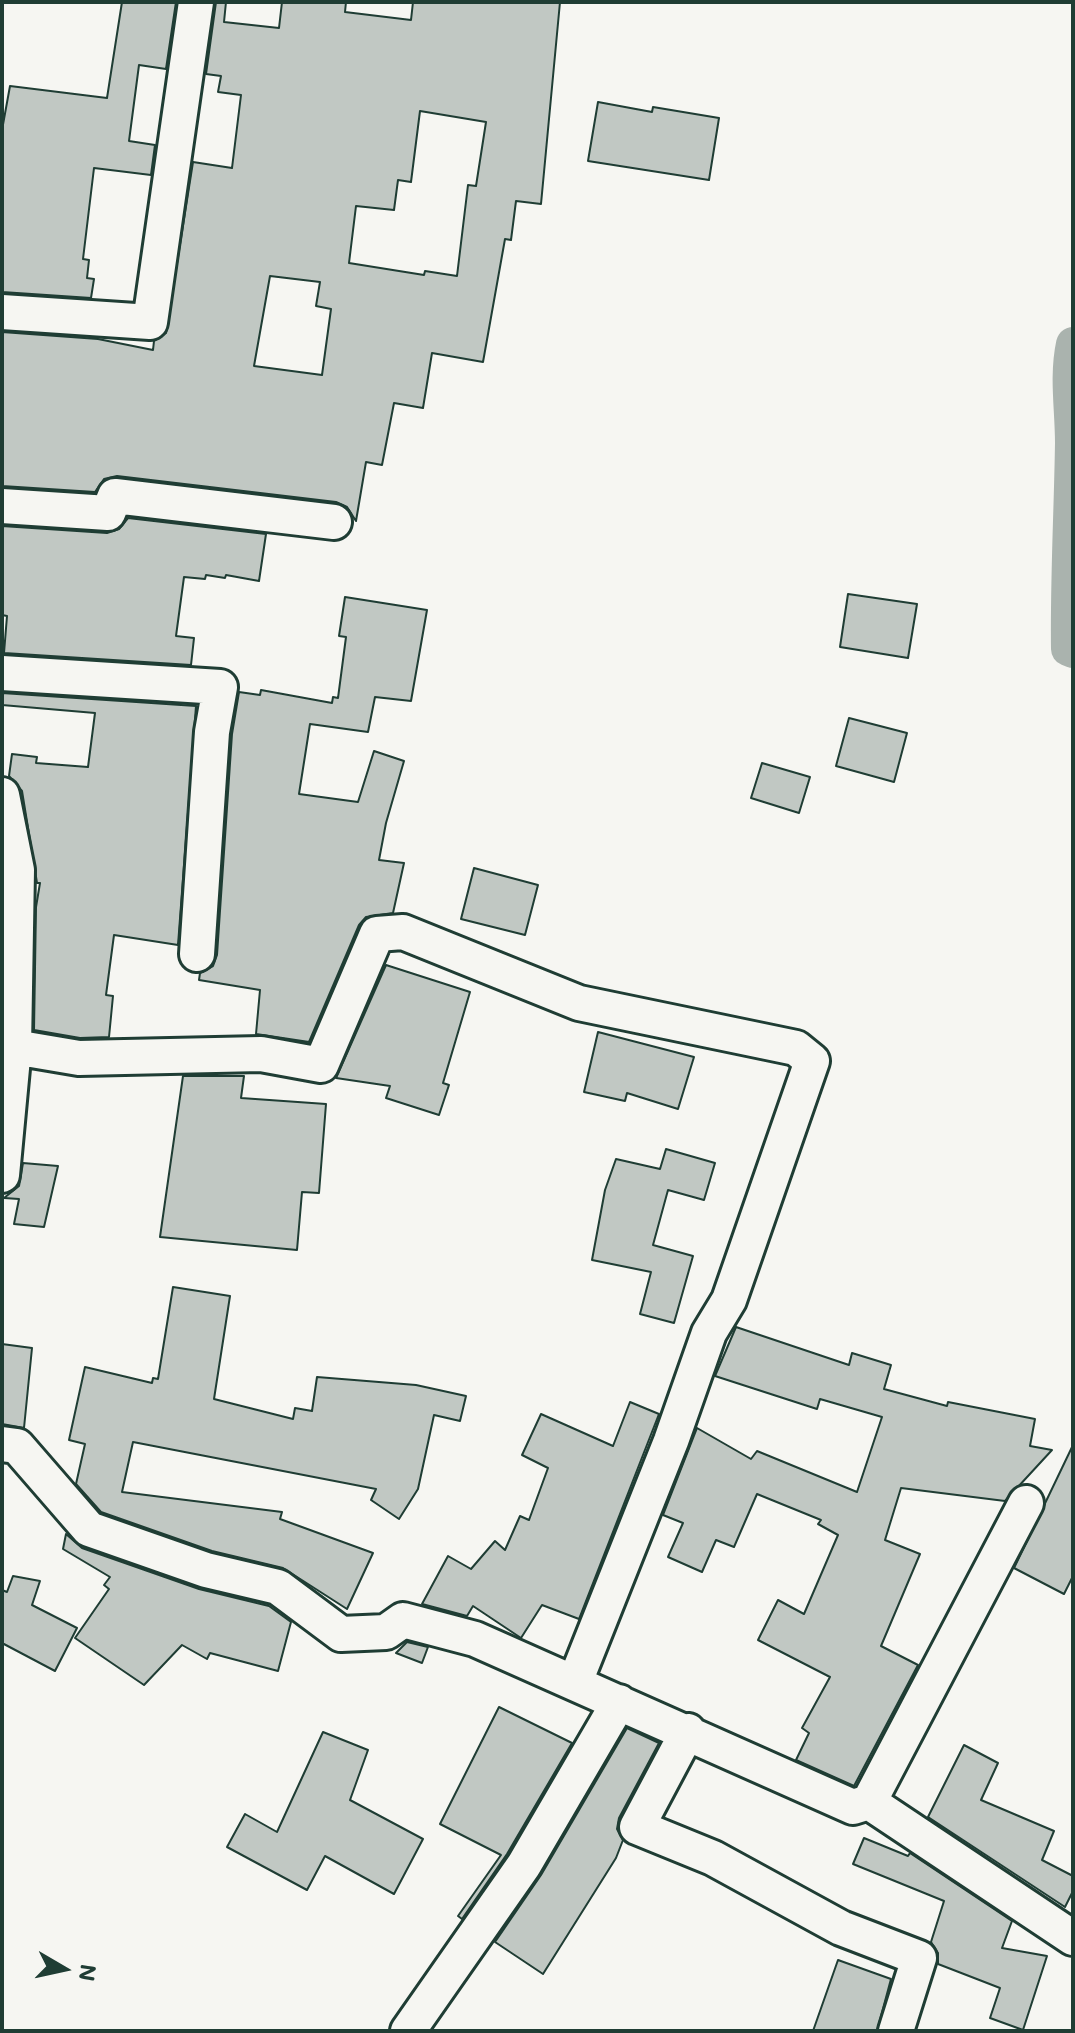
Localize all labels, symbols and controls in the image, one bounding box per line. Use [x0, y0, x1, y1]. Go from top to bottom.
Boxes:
north arrow [24, 1929, 104, 2009]
text: N [73, 1962, 104, 1983]

